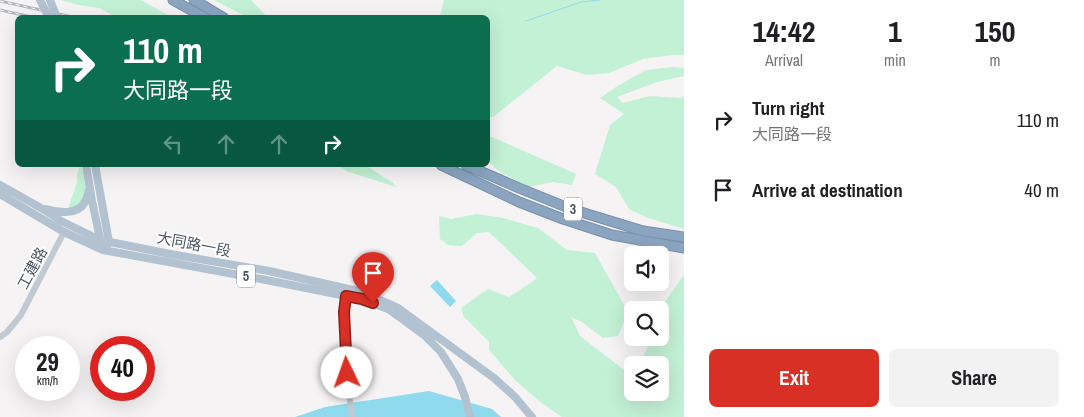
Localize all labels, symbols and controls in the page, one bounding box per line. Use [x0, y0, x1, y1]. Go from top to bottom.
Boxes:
text: 14:42 [753, 11, 815, 51]
text: 1 [888, 11, 902, 51]
text: 150 [974, 11, 1015, 51]
text: 110 m [123, 27, 203, 74]
icon: right [40, 35, 105, 100]
text: Arrival [765, 49, 803, 71]
text: min [884, 49, 906, 71]
text: m [989, 49, 1000, 71]
text: 大同路一段 [123, 75, 233, 105]
text: Turn right [752, 95, 824, 121]
icon: right [709, 106, 737, 134]
text: 110 m [1017, 107, 1059, 133]
text: 大同路一段 [752, 123, 832, 145]
icon: left [159, 130, 187, 158]
icon: ahead [212, 130, 240, 158]
icon: ahead [265, 130, 293, 158]
icon: right [318, 130, 346, 158]
icon: arrive [709, 176, 737, 204]
text: Arrive at destination [752, 177, 903, 203]
text: 40 m [1024, 177, 1059, 203]
road number: 3 [564, 198, 582, 220]
street label: 大同路一段 [155, 227, 233, 261]
street label: 工建路 [12, 243, 52, 293]
map controls [624, 246, 669, 401]
button: sound [624, 246, 669, 291]
pin [352, 252, 394, 303]
icon: arrive [359, 259, 387, 287]
road number: 5 [237, 264, 255, 288]
button: search [624, 301, 669, 346]
speed limit sign: 40 [90, 336, 155, 401]
text: 29 [36, 345, 59, 379]
position arrow [320, 346, 372, 398]
button: Exit [709, 349, 879, 407]
button: Share [889, 349, 1059, 407]
button: layers [624, 356, 669, 401]
text: km/h [37, 373, 58, 389]

